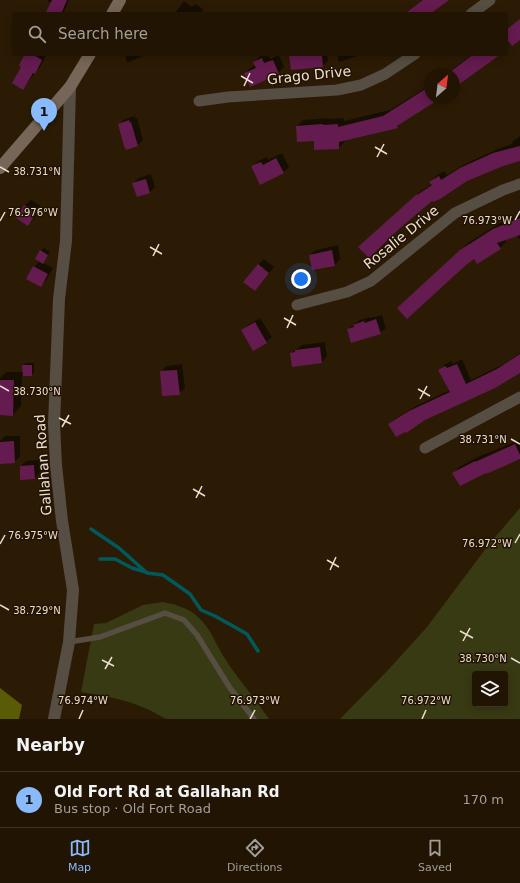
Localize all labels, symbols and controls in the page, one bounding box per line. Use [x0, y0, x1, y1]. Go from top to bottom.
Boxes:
search box [12, 12, 508, 56]
icon: search [26, 23, 48, 45]
text: Search here [58, 25, 148, 43]
street label: Grago Drive [266, 63, 352, 87]
north arrow [424, 68, 460, 104]
pin: 1 [31, 98, 57, 131]
text: 38.731°N [13, 166, 61, 177]
street label: Rosalie Drive [360, 202, 442, 272]
text: 76.976°W [8, 207, 58, 218]
text: 76.973°W [462, 215, 512, 226]
your location [291, 269, 311, 289]
text: 38.730°N [13, 386, 61, 397]
street label: Gallahan Road [31, 414, 55, 516]
text: 38.731°N [459, 434, 507, 445]
text: 76.975°W [8, 530, 58, 541]
text: 76.972°W [462, 538, 512, 549]
text: 38.729°N [13, 605, 61, 616]
text: 38.730°N [459, 653, 507, 664]
map controls [472, 671, 508, 707]
button: layers [472, 671, 508, 707]
text: 76.974°W [58, 695, 108, 706]
text: 76.973°W [230, 695, 280, 706]
text: 76.972°W [401, 695, 451, 706]
text: Nearby [16, 735, 85, 755]
text: Old Fort Rd at Gallahan Rd [54, 783, 279, 801]
text: 1 [24, 792, 34, 807]
text: 170 m [462, 792, 504, 807]
text: Bus stop · Old Fort Road [54, 801, 211, 816]
tab: Map [68, 837, 91, 874]
tab: Directions [227, 837, 282, 874]
tab: Saved [418, 837, 452, 874]

